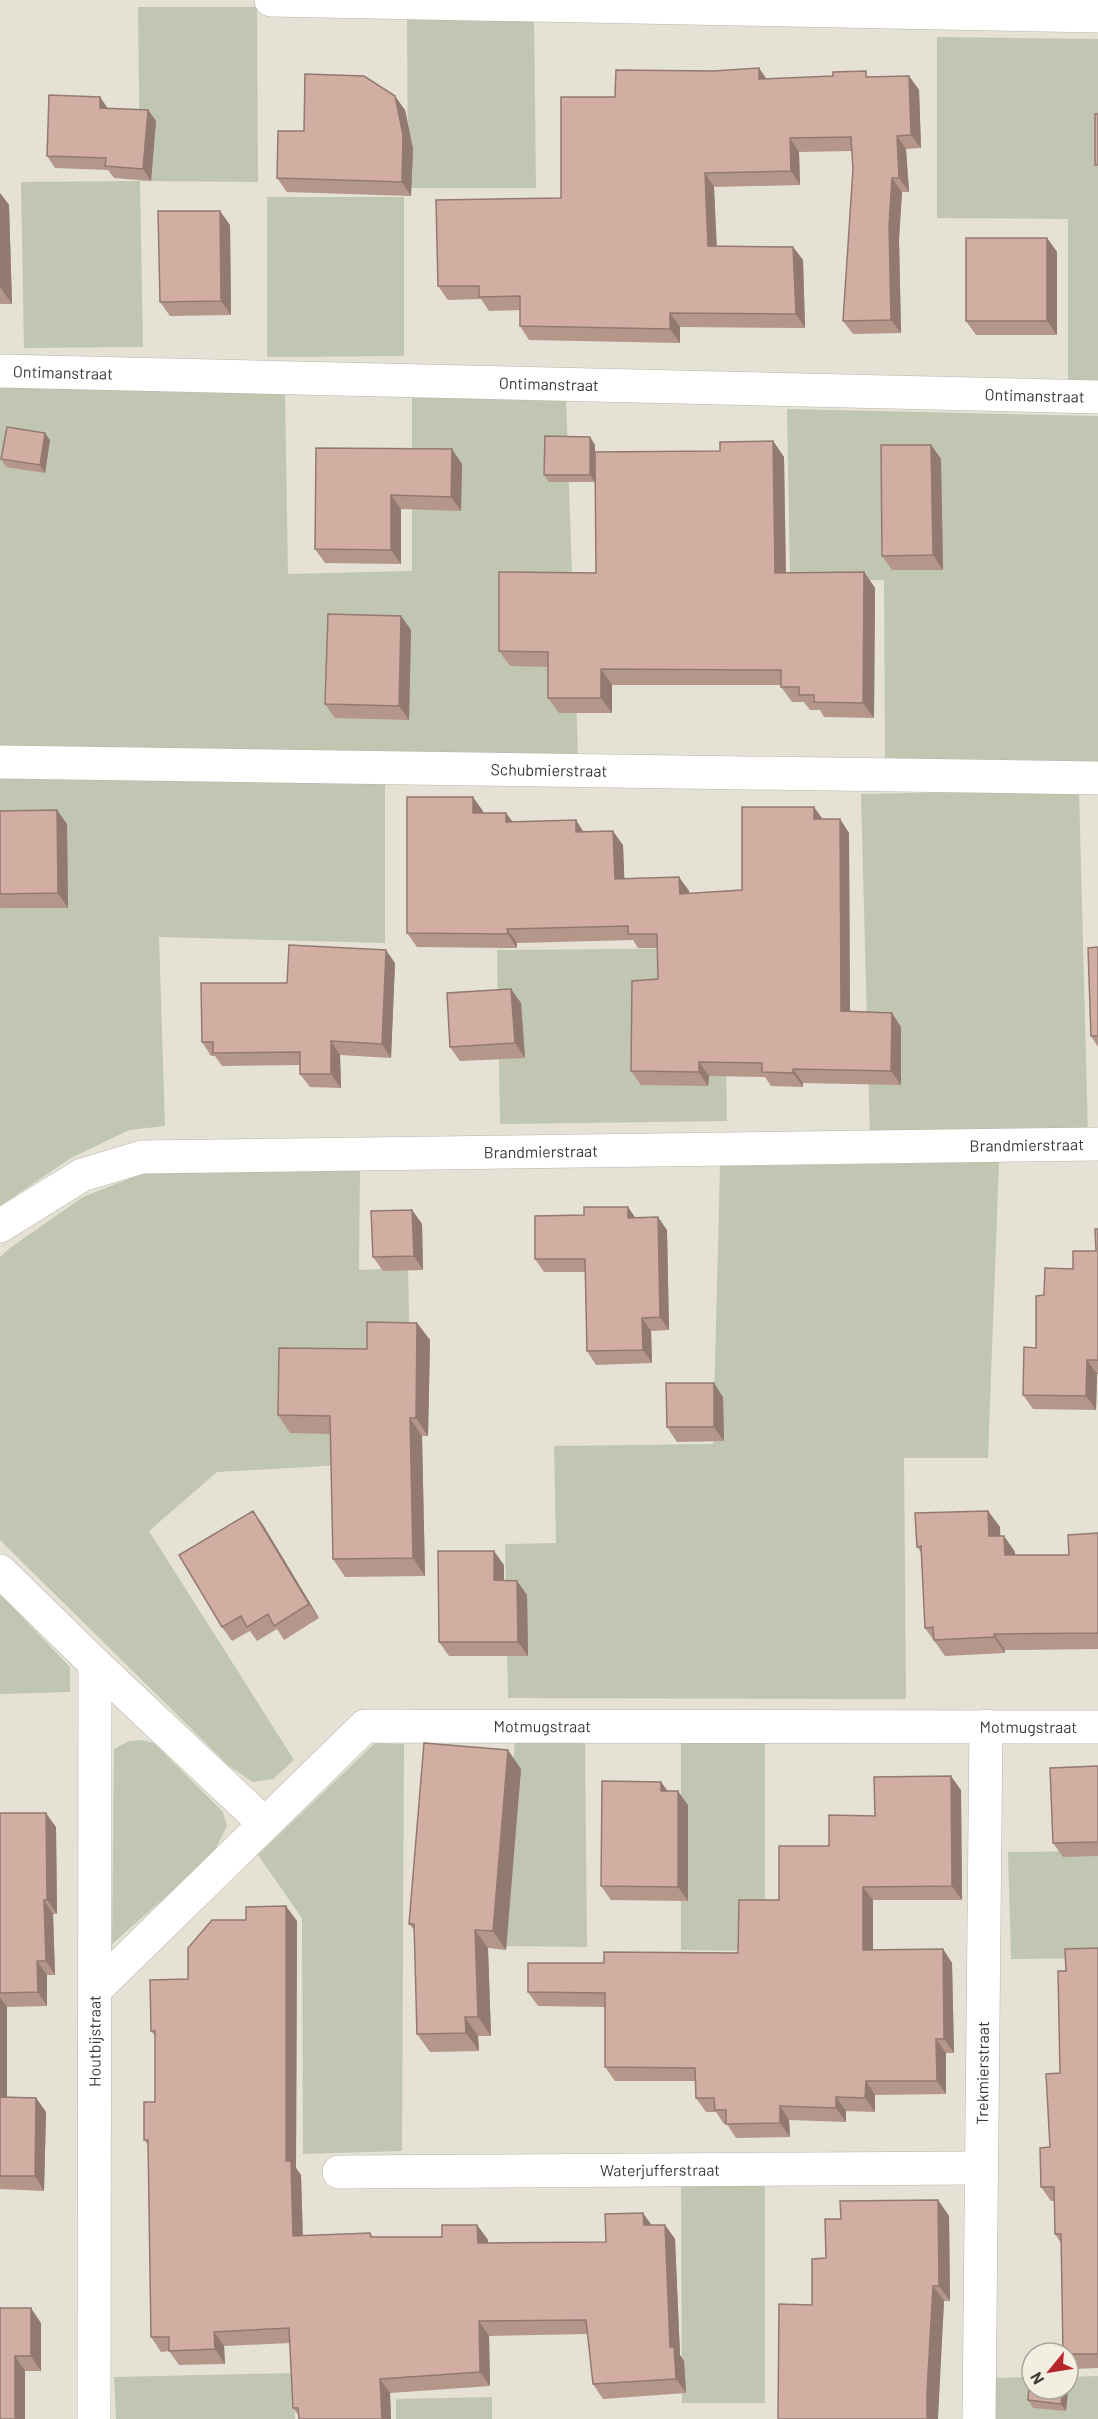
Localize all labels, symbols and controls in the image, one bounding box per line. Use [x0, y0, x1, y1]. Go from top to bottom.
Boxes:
street label: Ontimanstraat [13, 361, 113, 383]
street label: Ontimanstraat [499, 373, 599, 394]
street label: Ontimanstraat [985, 384, 1085, 406]
street label: Schubmierstraat [490, 759, 607, 780]
street label: Brandmierstraat [969, 1134, 1084, 1155]
street label: Brandmierstraat [483, 1141, 598, 1161]
street label: Motmugstraat [494, 1716, 591, 1735]
street label: Motmugstraat [980, 1717, 1077, 1736]
street label: Houtbijstraat [84, 1995, 104, 2087]
street label: Trekmierstraat [972, 2021, 992, 2125]
street label: Waterjufferstraat [600, 2160, 720, 2179]
north arrow [1020, 2341, 1080, 2401]
text: N [1026, 2369, 1047, 2388]

